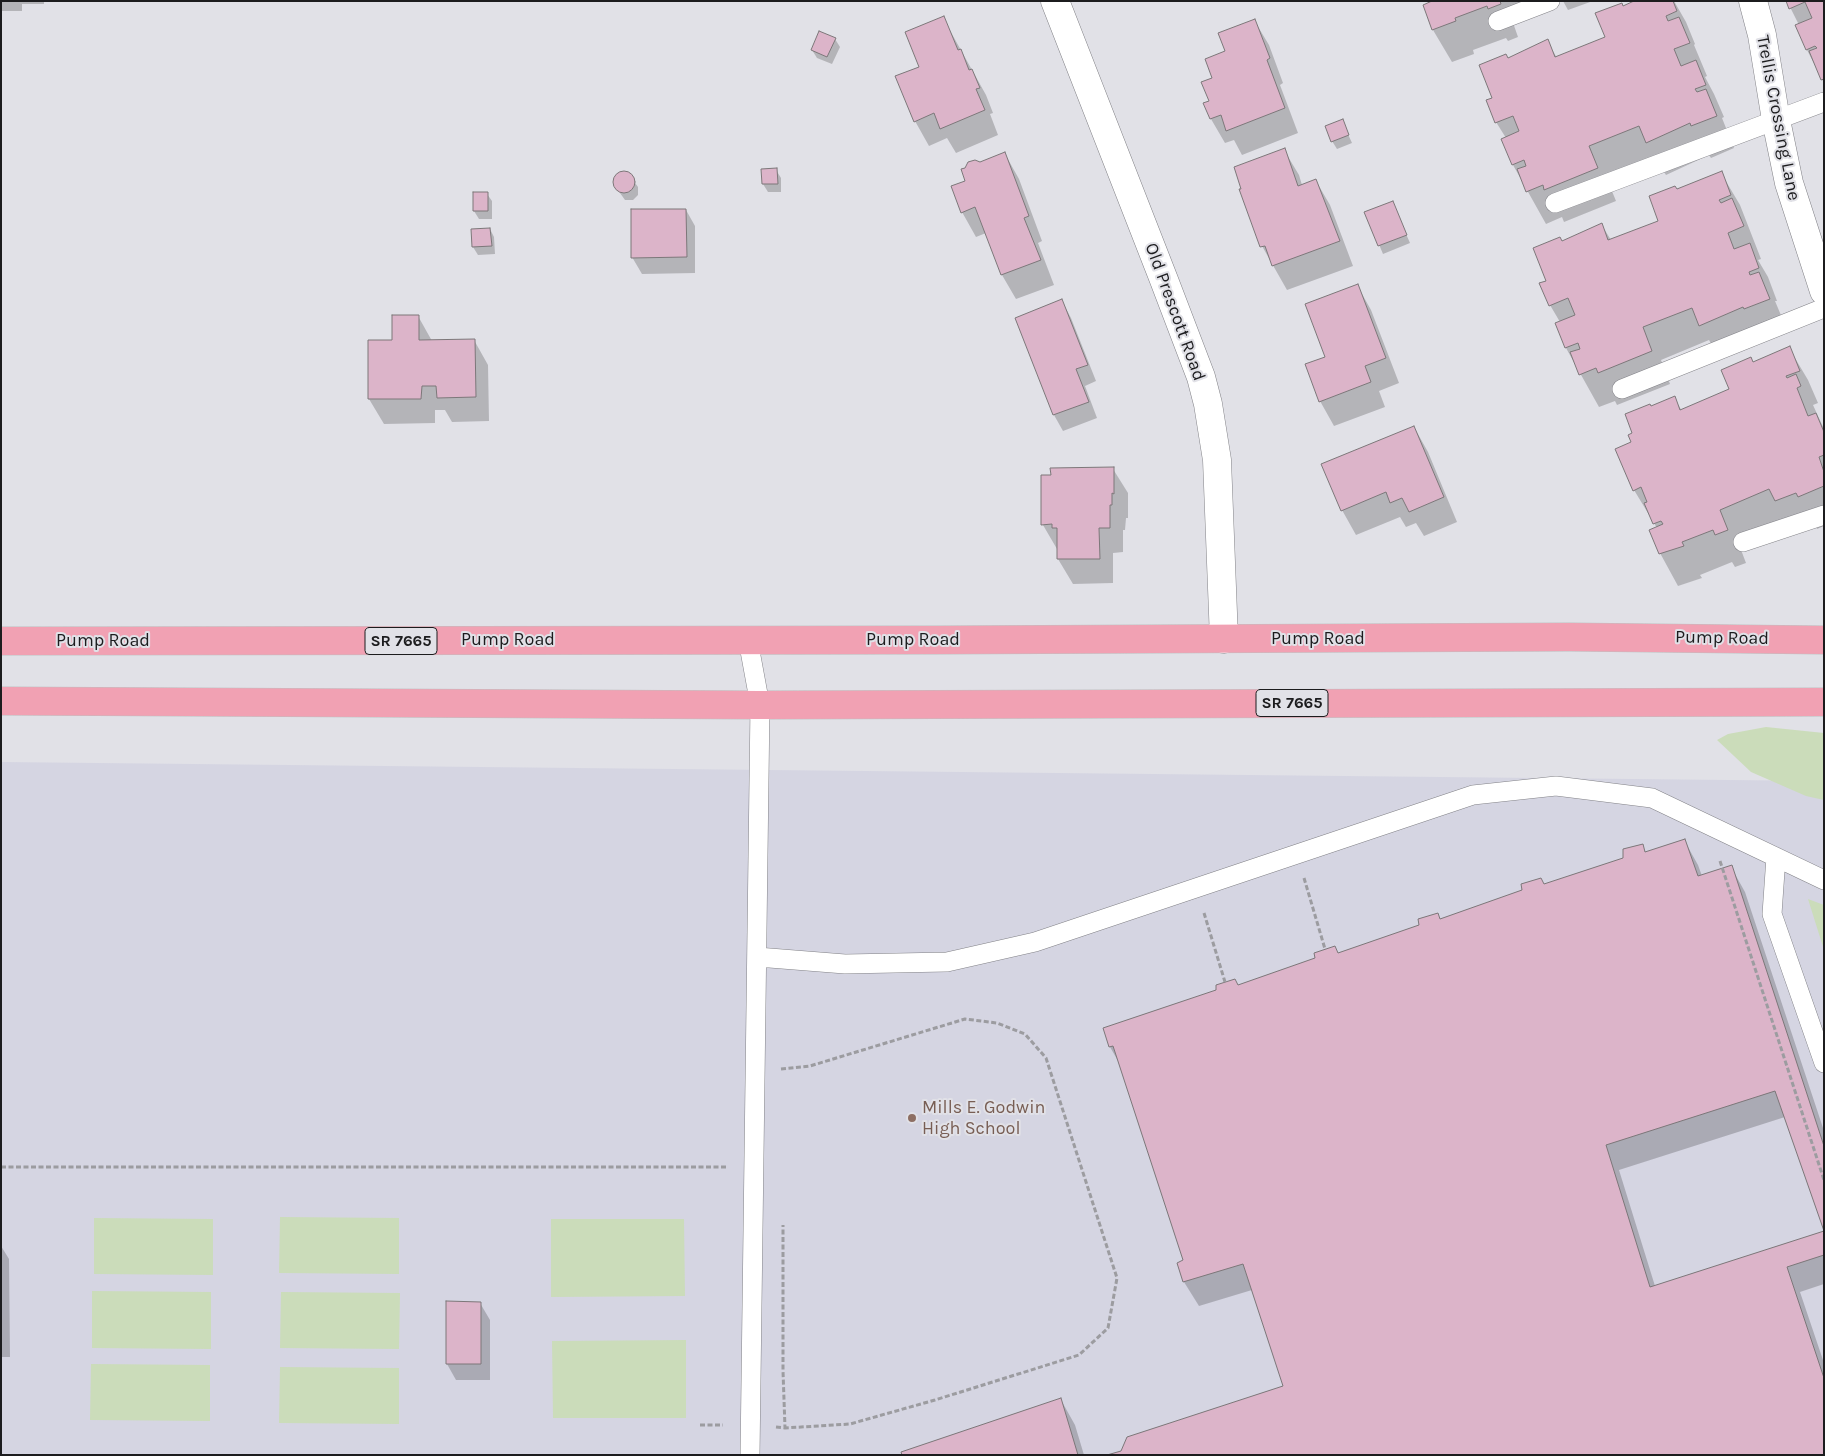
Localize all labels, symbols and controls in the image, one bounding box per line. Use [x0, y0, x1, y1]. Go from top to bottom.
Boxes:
street label: Trellis Crossing Lane [1751, 33, 1805, 203]
street label: Old Prescott Road [1140, 240, 1210, 384]
street label: Pump Road [1675, 626, 1769, 650]
road number: SR 7665 [365, 627, 437, 654]
street label: Pump Road [1271, 628, 1365, 650]
street label: Pump Road [461, 629, 555, 651]
street label: Pump Road [866, 629, 960, 651]
street label: Pump Road [56, 630, 150, 652]
road number: SR 7665 [1256, 690, 1328, 716]
place label: Mills E. Godwin High School [922, 1097, 1045, 1140]
marker: Mills E. Godwin High School [906, 1112, 918, 1124]

